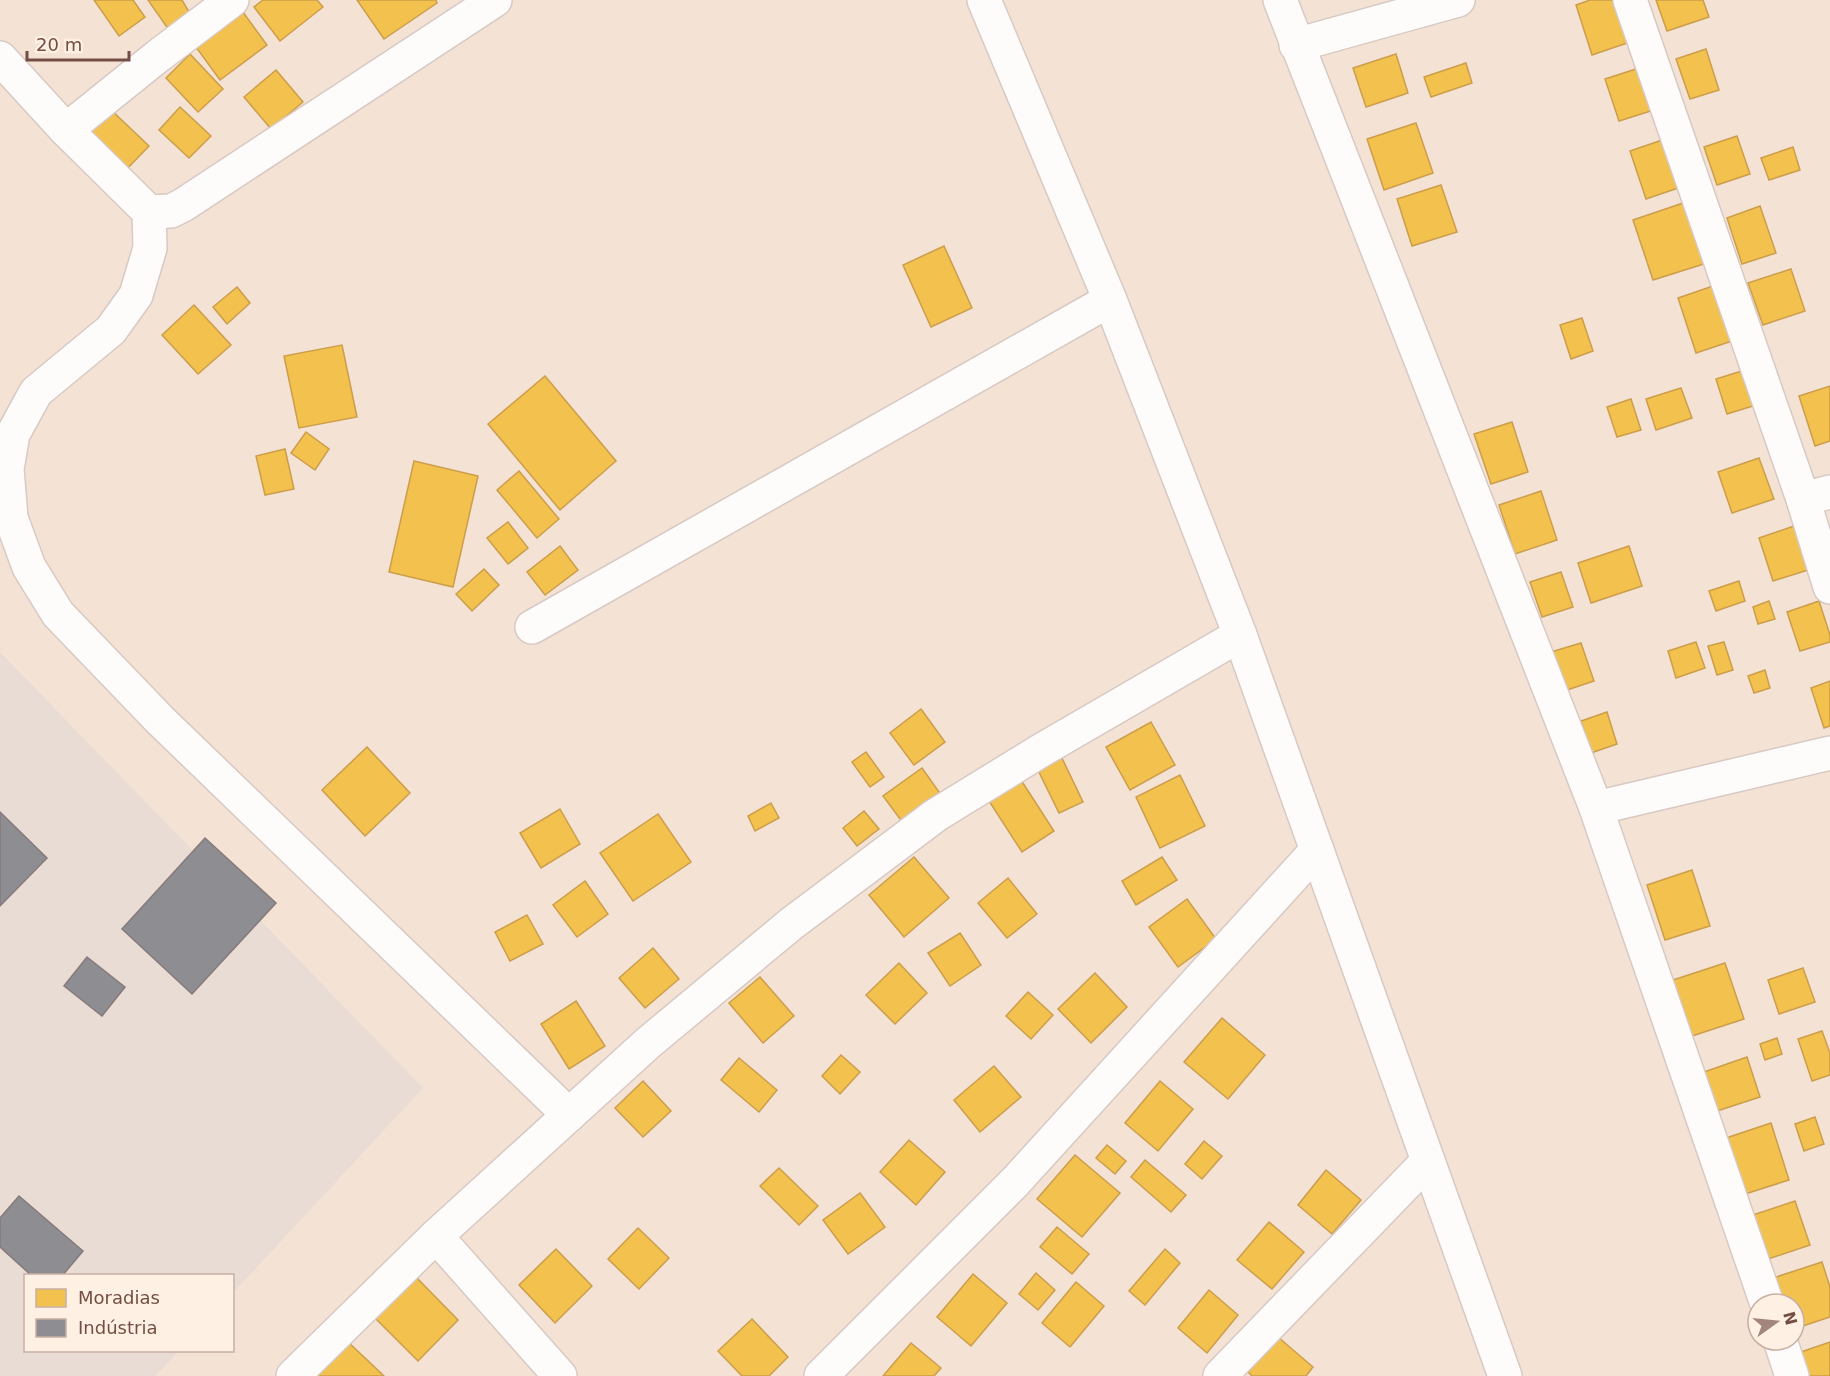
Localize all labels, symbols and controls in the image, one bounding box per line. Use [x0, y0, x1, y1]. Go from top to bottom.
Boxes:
scale bar [27, 24, 129, 62]
text: 20 m [36, 34, 82, 55]
legend [24, 1274, 234, 1352]
text: Moradias [78, 1287, 160, 1308]
north arrow [1746, 1292, 1806, 1352]
text: N [1779, 1309, 1801, 1327]
text: Indústria [78, 1317, 157, 1338]

